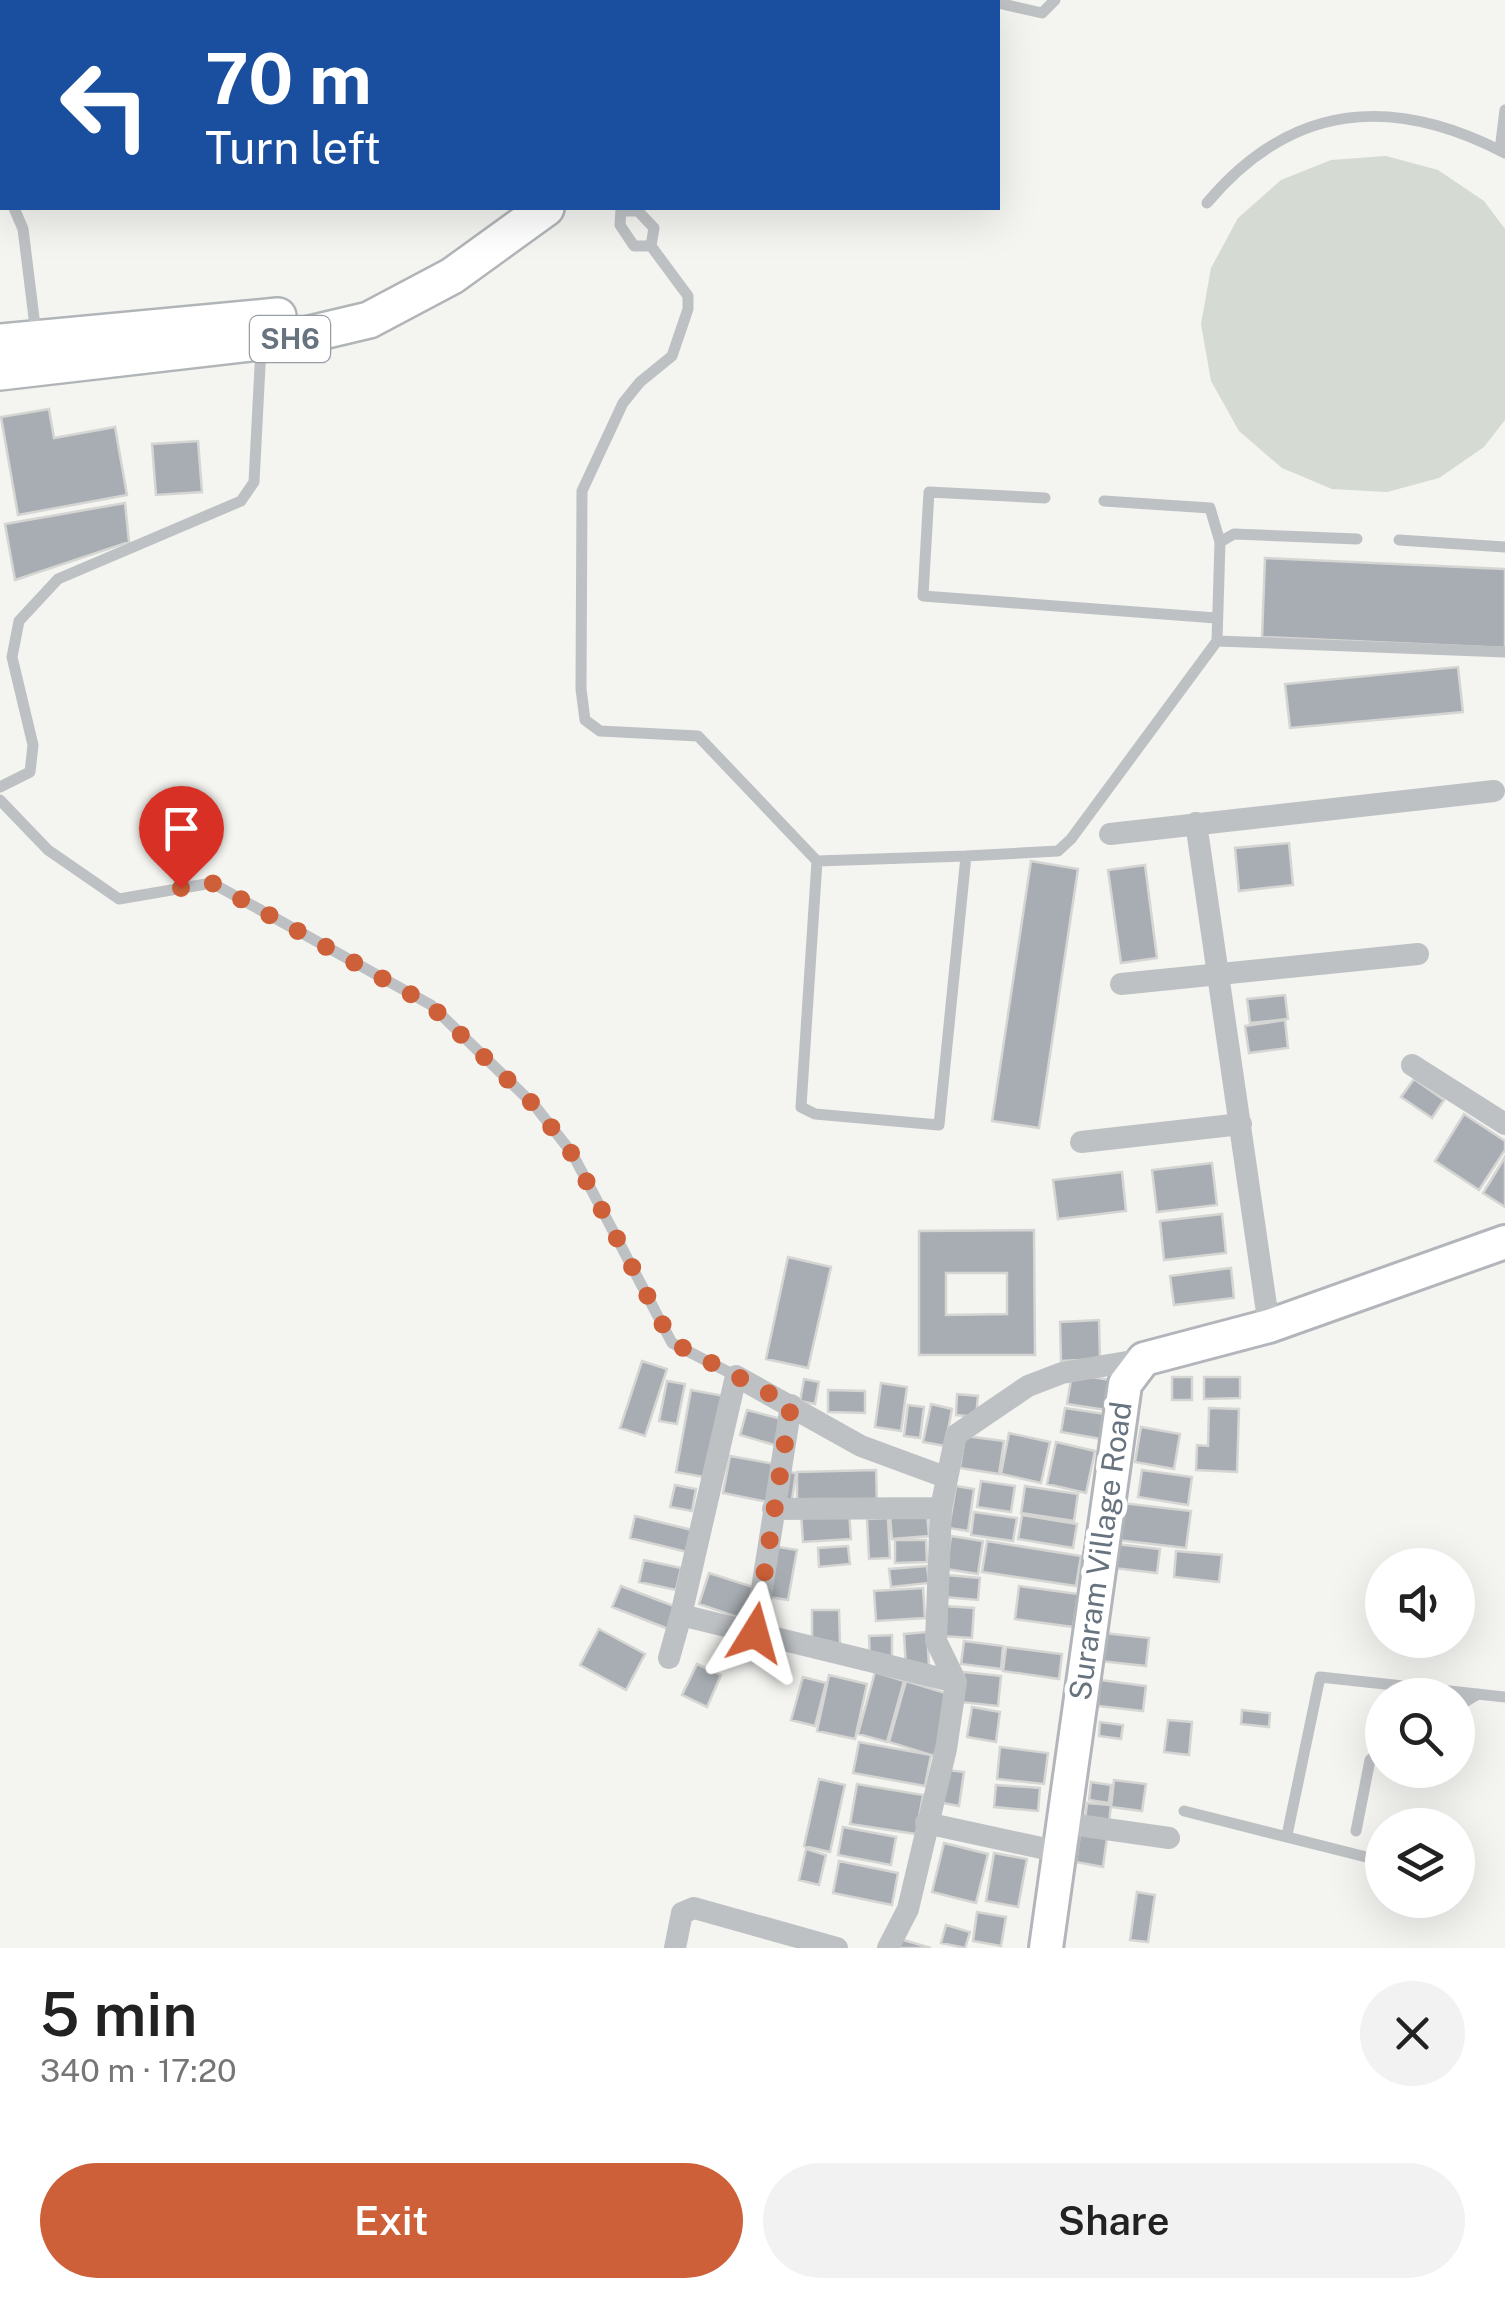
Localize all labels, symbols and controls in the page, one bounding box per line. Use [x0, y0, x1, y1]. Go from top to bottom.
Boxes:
text: 70 m [205, 37, 372, 120]
icon: left [40, 40, 170, 170]
text: Turn left [205, 121, 381, 174]
road number: SH6 [250, 316, 330, 362]
pin [139, 786, 224, 889]
icon: arrive [154, 801, 209, 856]
street label: Suraram Village Road [1061, 1399, 1139, 1702]
map controls [1365, 1548, 1475, 1918]
button: sound [1365, 1548, 1475, 1658]
position arrow [703, 1581, 807, 1685]
button: search [1365, 1678, 1475, 1788]
button: layers [1365, 1808, 1475, 1918]
text: 5 min [40, 1979, 197, 2050]
button: close [1360, 1981, 1465, 2086]
text: 340 m · 17:20 [40, 2052, 237, 2089]
button: Exit [40, 2163, 743, 2278]
button: Share [763, 2163, 1465, 2278]

